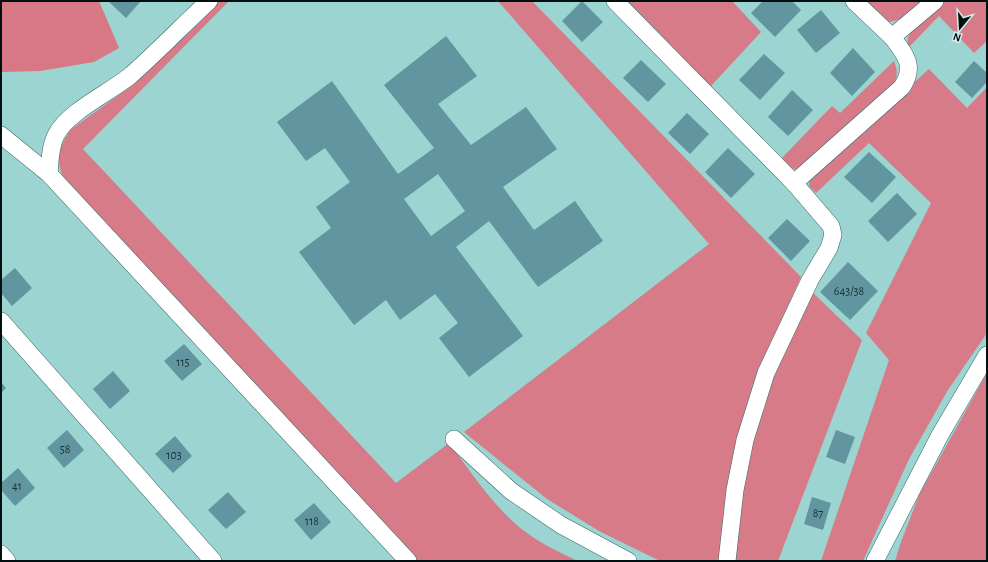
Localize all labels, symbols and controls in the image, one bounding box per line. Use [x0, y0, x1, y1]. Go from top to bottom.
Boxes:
north arrow [940, 8, 980, 48]
text: N [952, 31, 962, 43]
house number: 643/38 [834, 285, 865, 297]
house number: 115 [176, 356, 190, 368]
house number: 58 [60, 443, 71, 455]
house number: 103 [166, 449, 182, 461]
house number: 41 [12, 480, 22, 492]
house number: 87 [813, 507, 823, 519]
house number: 118 [305, 515, 319, 527]

